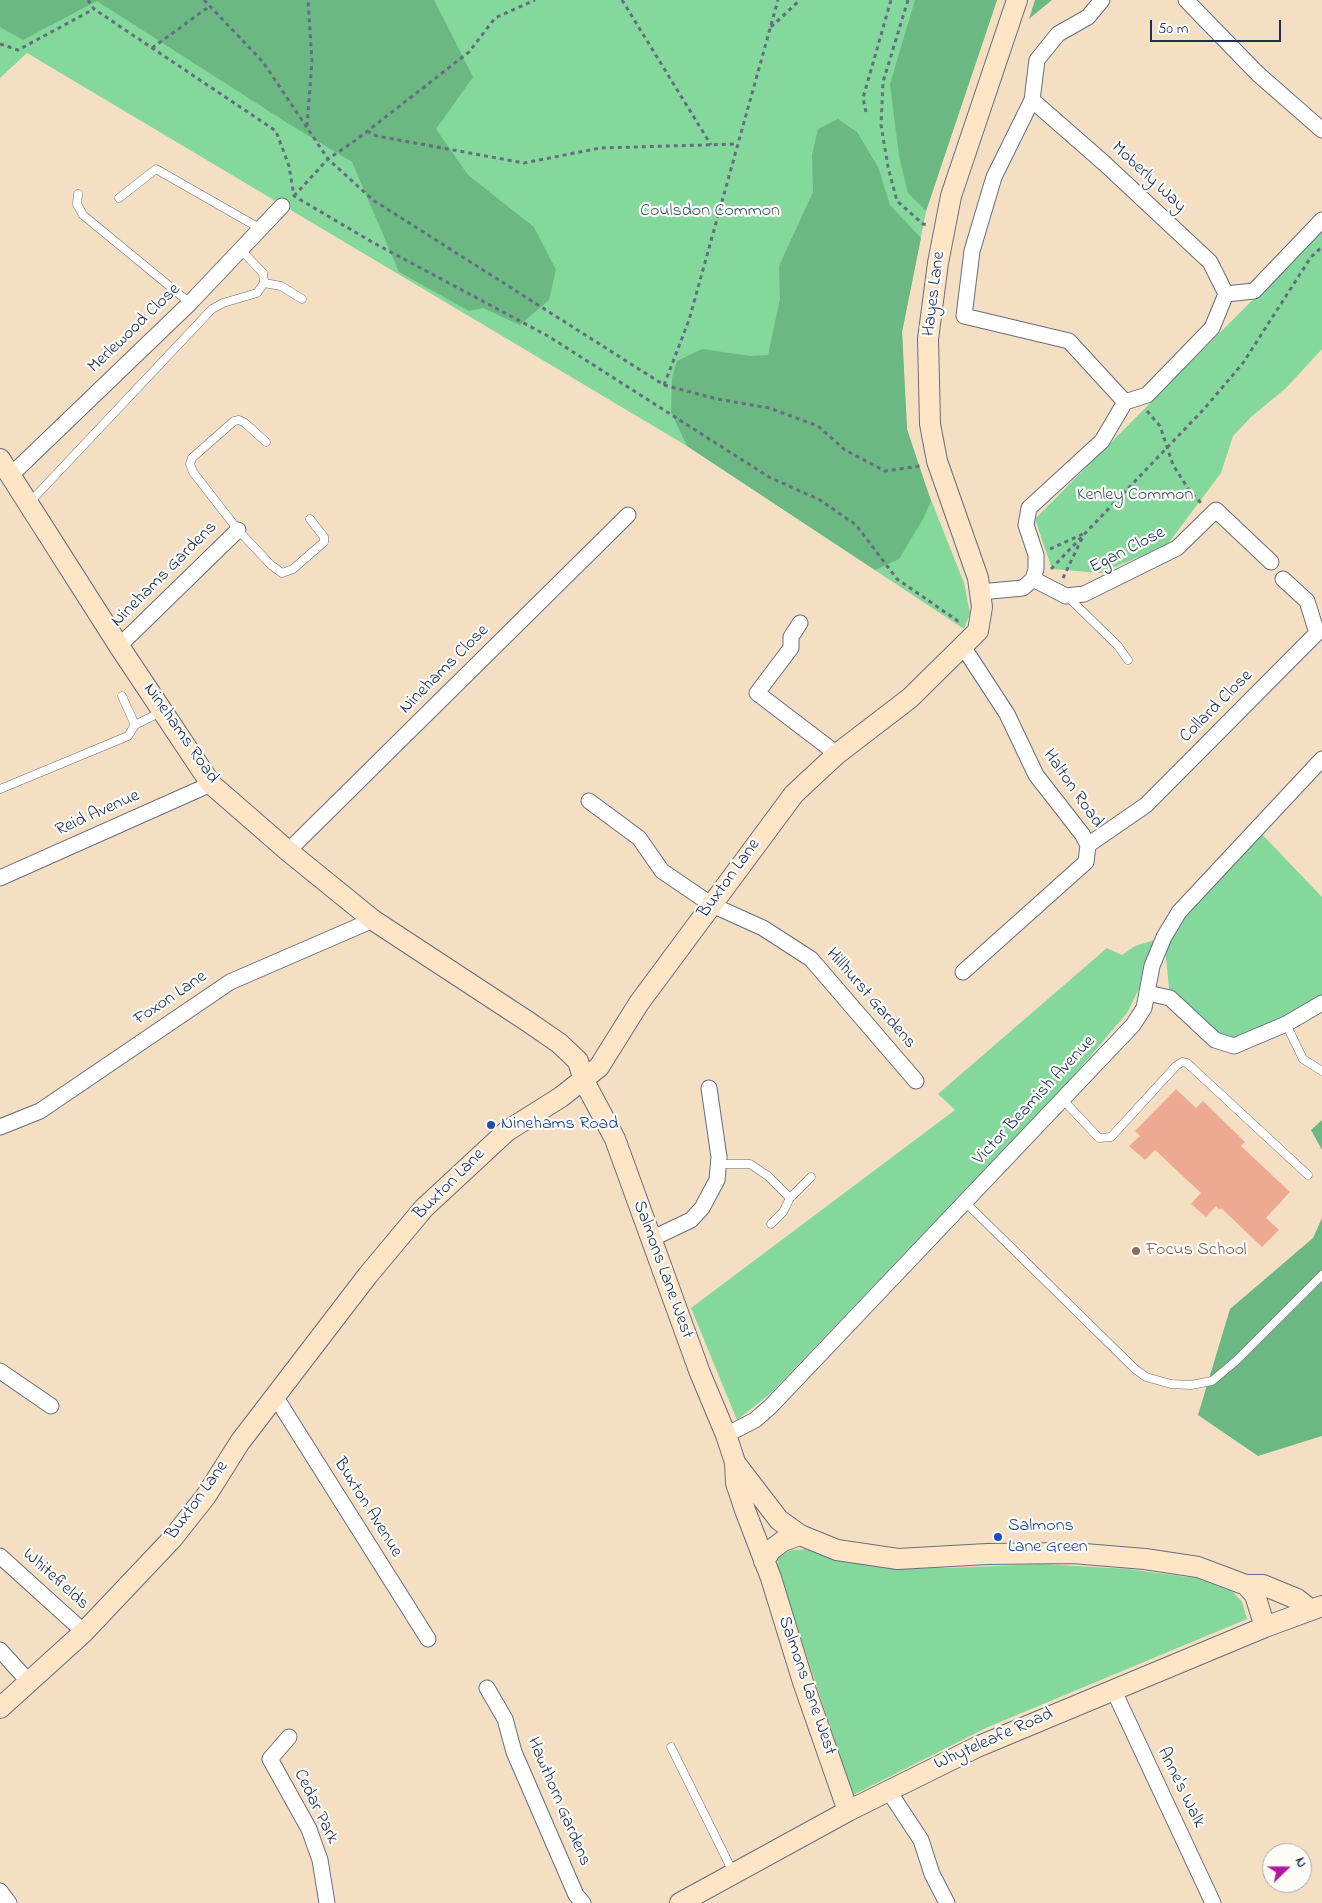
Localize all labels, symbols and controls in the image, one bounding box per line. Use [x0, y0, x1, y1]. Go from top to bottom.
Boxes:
scale bar [1152, 10, 1283, 42]
text: 50 m [1158, 18, 1188, 40]
street label: Moberly Way [1106, 138, 1190, 218]
park label: Coulsdon Common [640, 201, 780, 223]
street label: Hayes Lane [919, 250, 951, 338]
street label: Merlewood Close [84, 280, 186, 378]
park label: Kenley Common [1077, 485, 1193, 507]
street label: Ninehams Gardens [108, 518, 222, 632]
street label: Egan Close [1087, 523, 1169, 579]
street label: Ninehams Close [396, 621, 494, 719]
street label: Collard Close [1176, 666, 1258, 748]
street label: Ninehams Road [137, 680, 223, 788]
street label: Halton Road [1037, 745, 1107, 833]
street label: Reid Avenue [53, 786, 143, 842]
street label: Buxton Lane [694, 835, 766, 923]
street label: Hillhurst Gardens [820, 944, 920, 1054]
street label: Foxon Lane [131, 967, 211, 1031]
street label: Victor Beamish Avenue [969, 1032, 1101, 1170]
place label: Ninehams Road [501, 1114, 618, 1136]
marker: Ninehams Road [485, 1119, 497, 1131]
street label: Buxton Lane [410, 1145, 490, 1225]
street label: Salmons Lane West [627, 1198, 697, 1342]
place label: Focus School [1146, 1240, 1247, 1262]
marker: Focus School [1130, 1245, 1142, 1257]
street label: Buxton Avenue [328, 1454, 406, 1562]
street label: Buxton Lane [162, 1457, 234, 1545]
place label: Salmons Lane Green [1008, 1516, 1088, 1558]
marker: Salmons Lane Green [992, 1531, 1004, 1543]
street label: Whitefields [17, 1545, 93, 1615]
street label: Salmons Lane West [772, 1614, 840, 1758]
street label: Whyteleafe Road [931, 1704, 1057, 1776]
street label: Hawthorn Gardens [521, 1734, 595, 1870]
street label: Anne's Walk [1151, 1744, 1209, 1832]
street label: Cedar Park [288, 1766, 342, 1848]
north arrow [1262, 1843, 1312, 1893]
text: N [1289, 1854, 1312, 1871]

